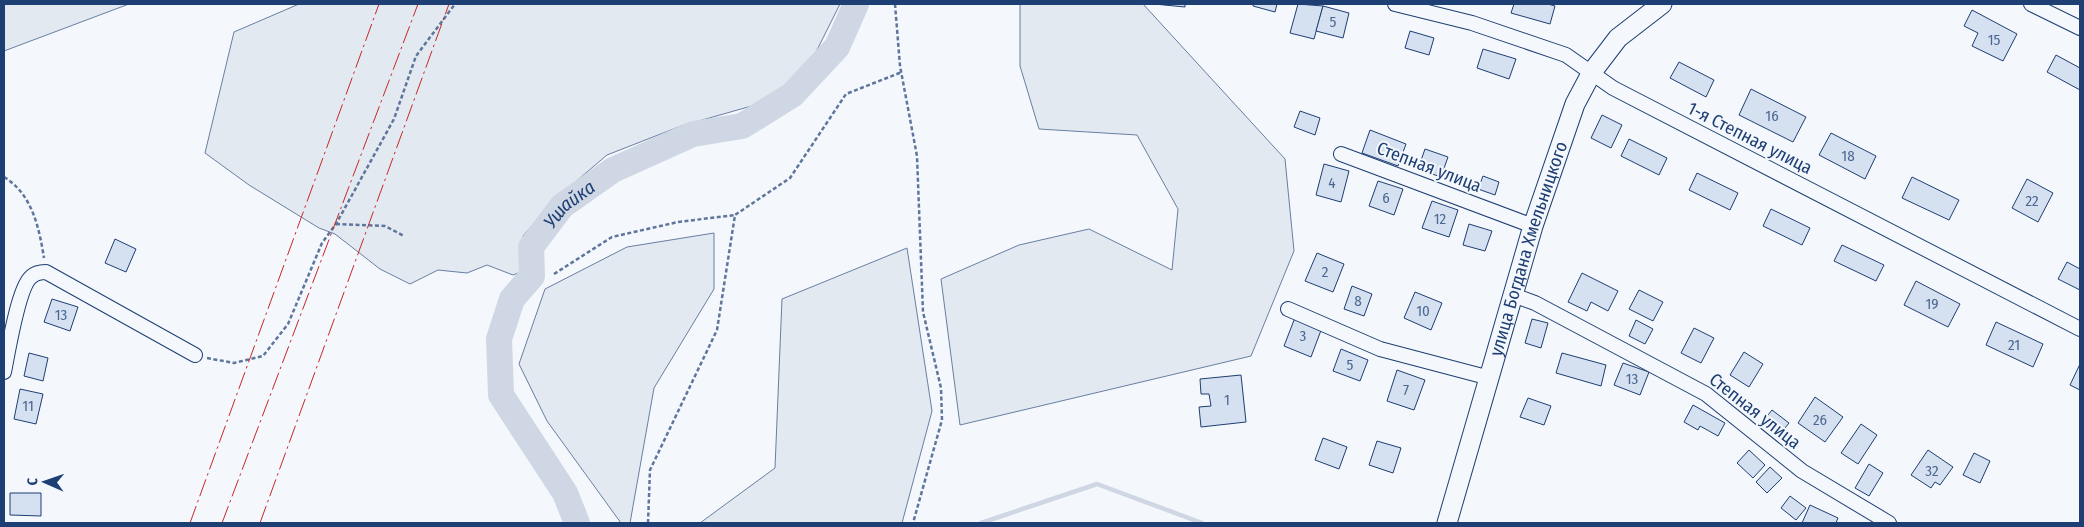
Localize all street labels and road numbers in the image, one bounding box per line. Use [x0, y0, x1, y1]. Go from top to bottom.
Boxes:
street label: 1-я Степная улица [1684, 97, 1816, 179]
street label: Степная улица [1374, 137, 1485, 197]
street label: улица Богдана Хмельницкого [1485, 139, 1572, 359]
street label: Степная улица [1705, 368, 1805, 454]

